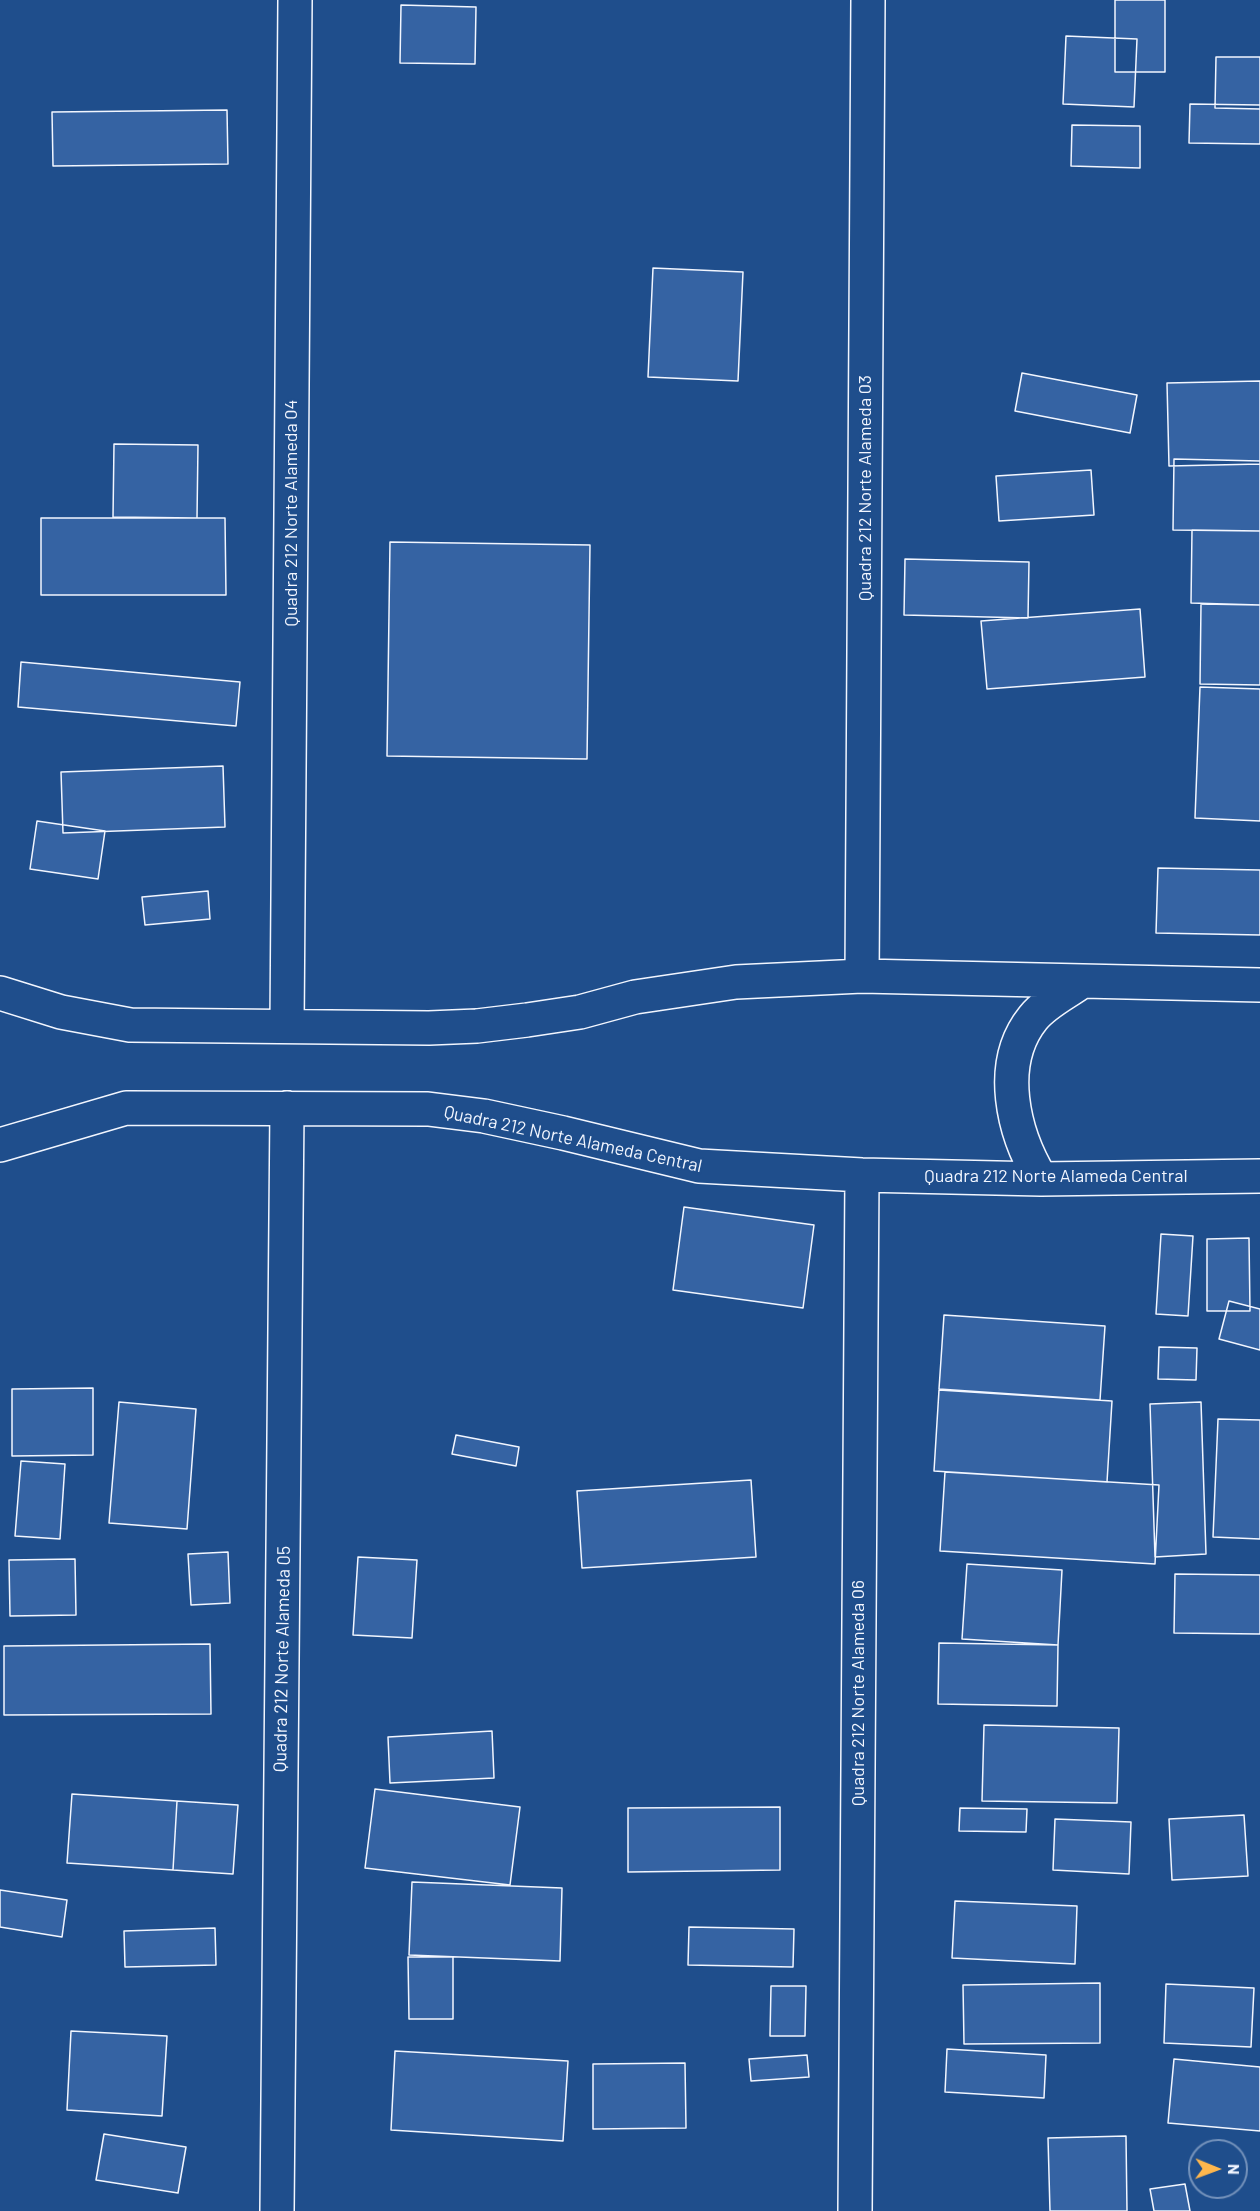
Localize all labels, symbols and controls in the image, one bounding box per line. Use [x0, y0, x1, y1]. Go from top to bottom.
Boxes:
street label: Quadra 212 Norte Alameda 03 [854, 375, 876, 601]
street label: Quadra 212 Norte Alameda 04 [280, 400, 302, 626]
street label: Quadra 212 Norte Alameda Central [442, 1101, 704, 1177]
street label: Quadra 212 Norte Alameda Central [924, 1165, 1188, 1187]
street label: Quadra 212 Norte Alameda 05 [269, 1546, 295, 1772]
street label: Quadra 212 Norte Alameda 06 [847, 1580, 869, 1806]
north arrow [1188, 2139, 1248, 2199]
text: N [1225, 2164, 1244, 2175]

